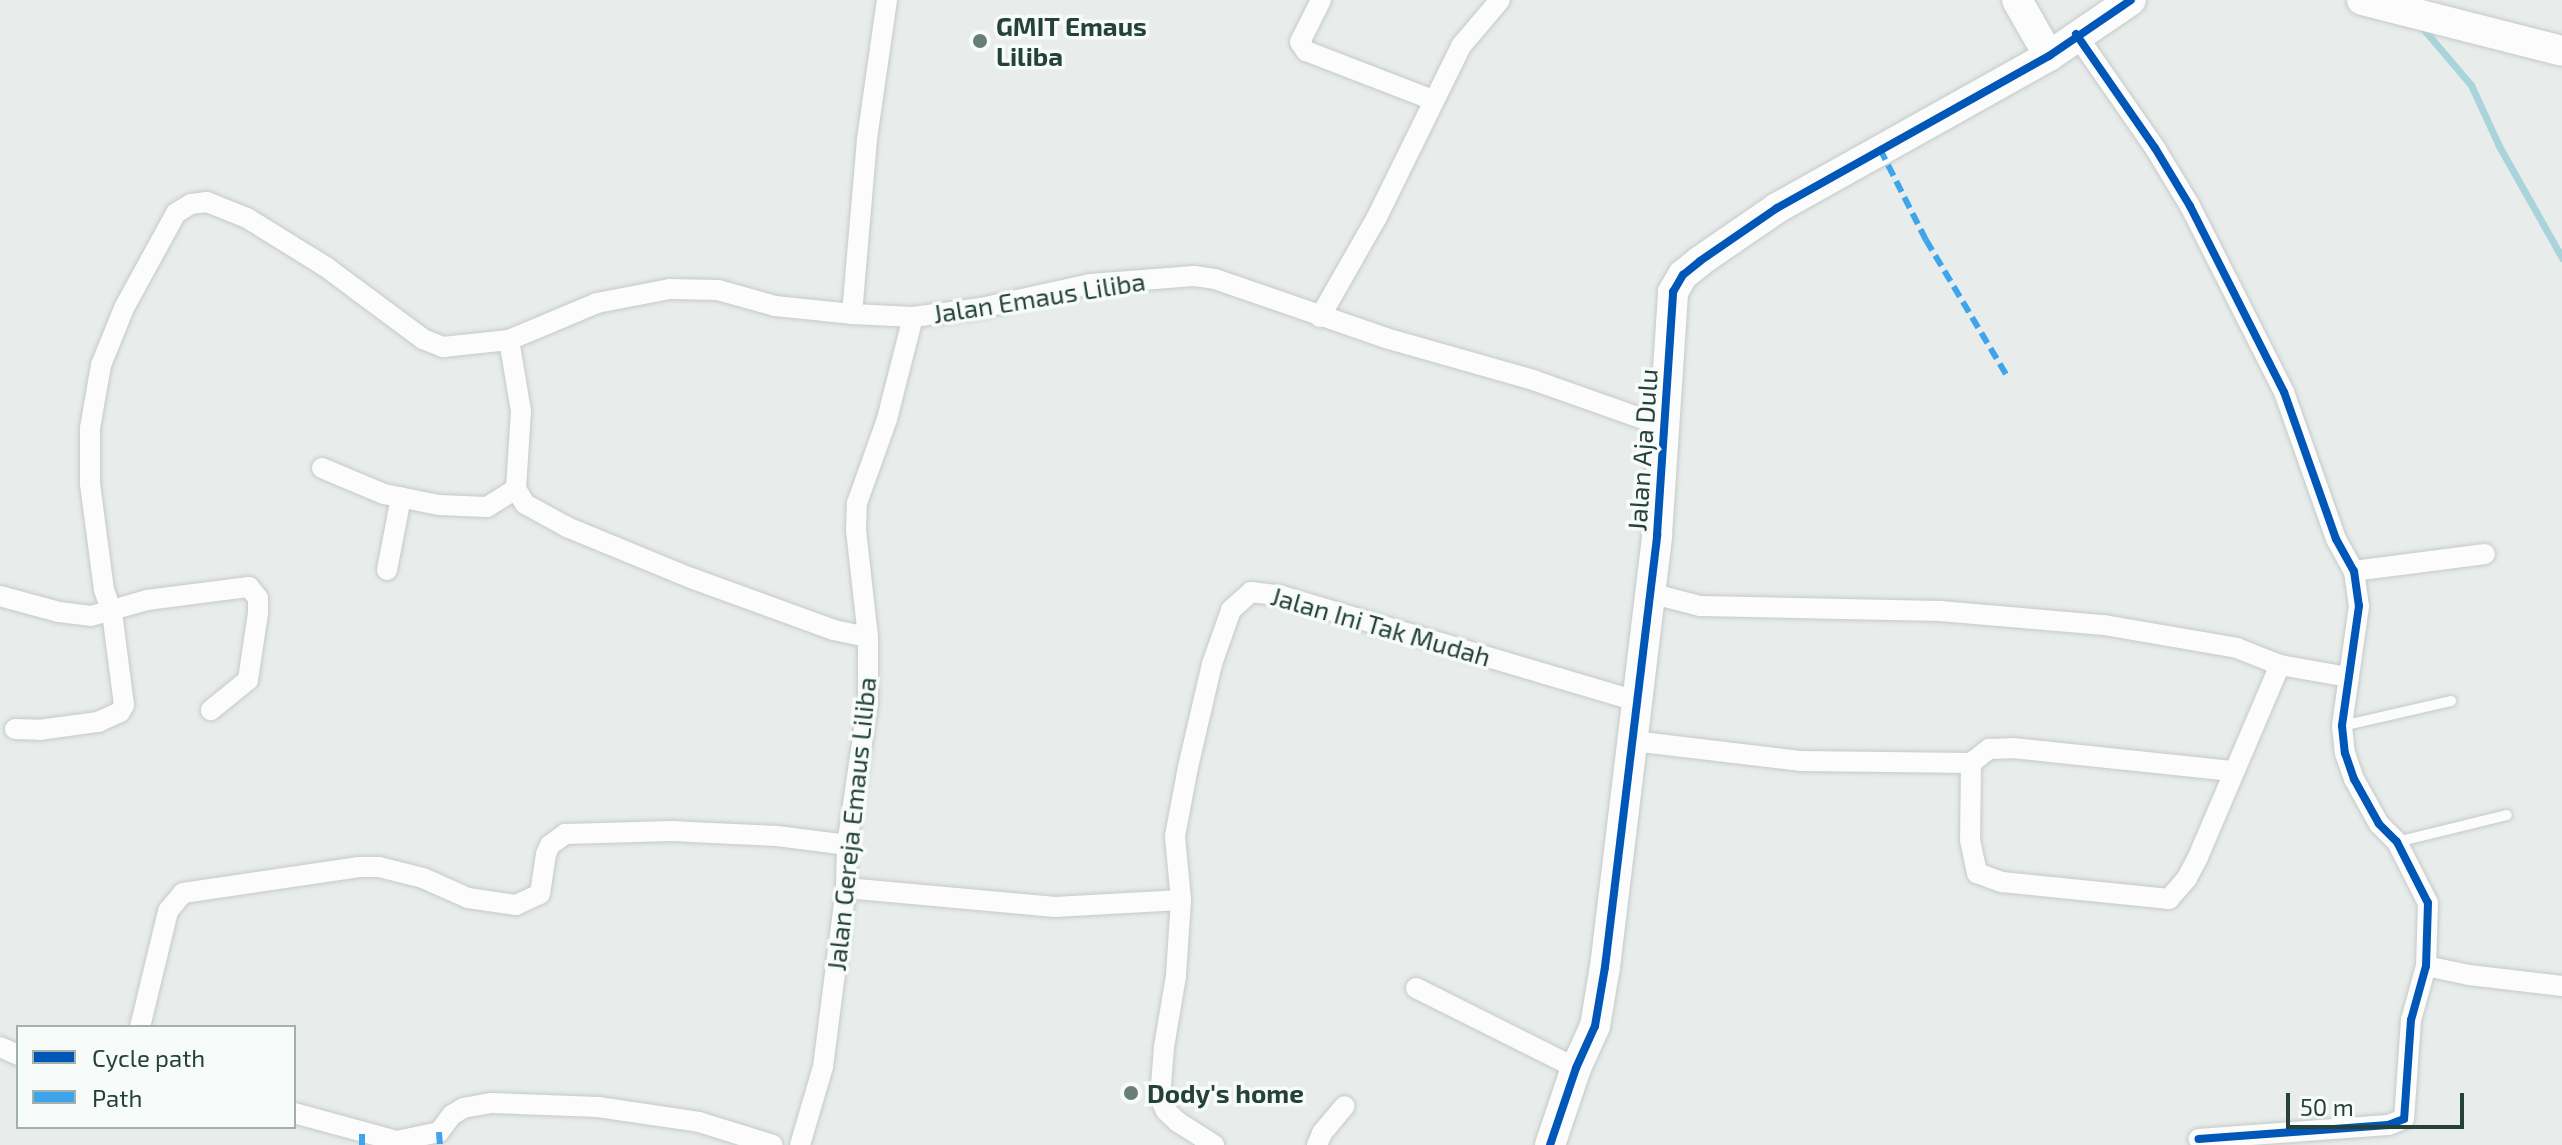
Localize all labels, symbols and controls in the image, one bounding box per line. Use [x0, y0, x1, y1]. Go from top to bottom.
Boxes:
place label: GMIT Emaus Liliba [996, 10, 1147, 72]
marker: GMIT Emaus Liliba [971, 32, 989, 50]
street label: Jalan Emaus Liliba [931, 265, 1147, 329]
street label: Jalan Aja Dulu [1621, 367, 1663, 533]
street label: Jalan Ini Tak Mudah [1267, 580, 1495, 672]
street label: Jalan Gereja Emaus Liliba [820, 675, 882, 973]
legend [16, 1025, 296, 1129]
text: Cycle path [92, 1043, 205, 1072]
place label: Dody's home [1147, 1077, 1304, 1109]
scale bar [2290, 1077, 2468, 1127]
text: Path [92, 1083, 142, 1112]
marker: Dody's home [1122, 1084, 1140, 1102]
text: 50 m [2300, 1092, 2354, 1121]

